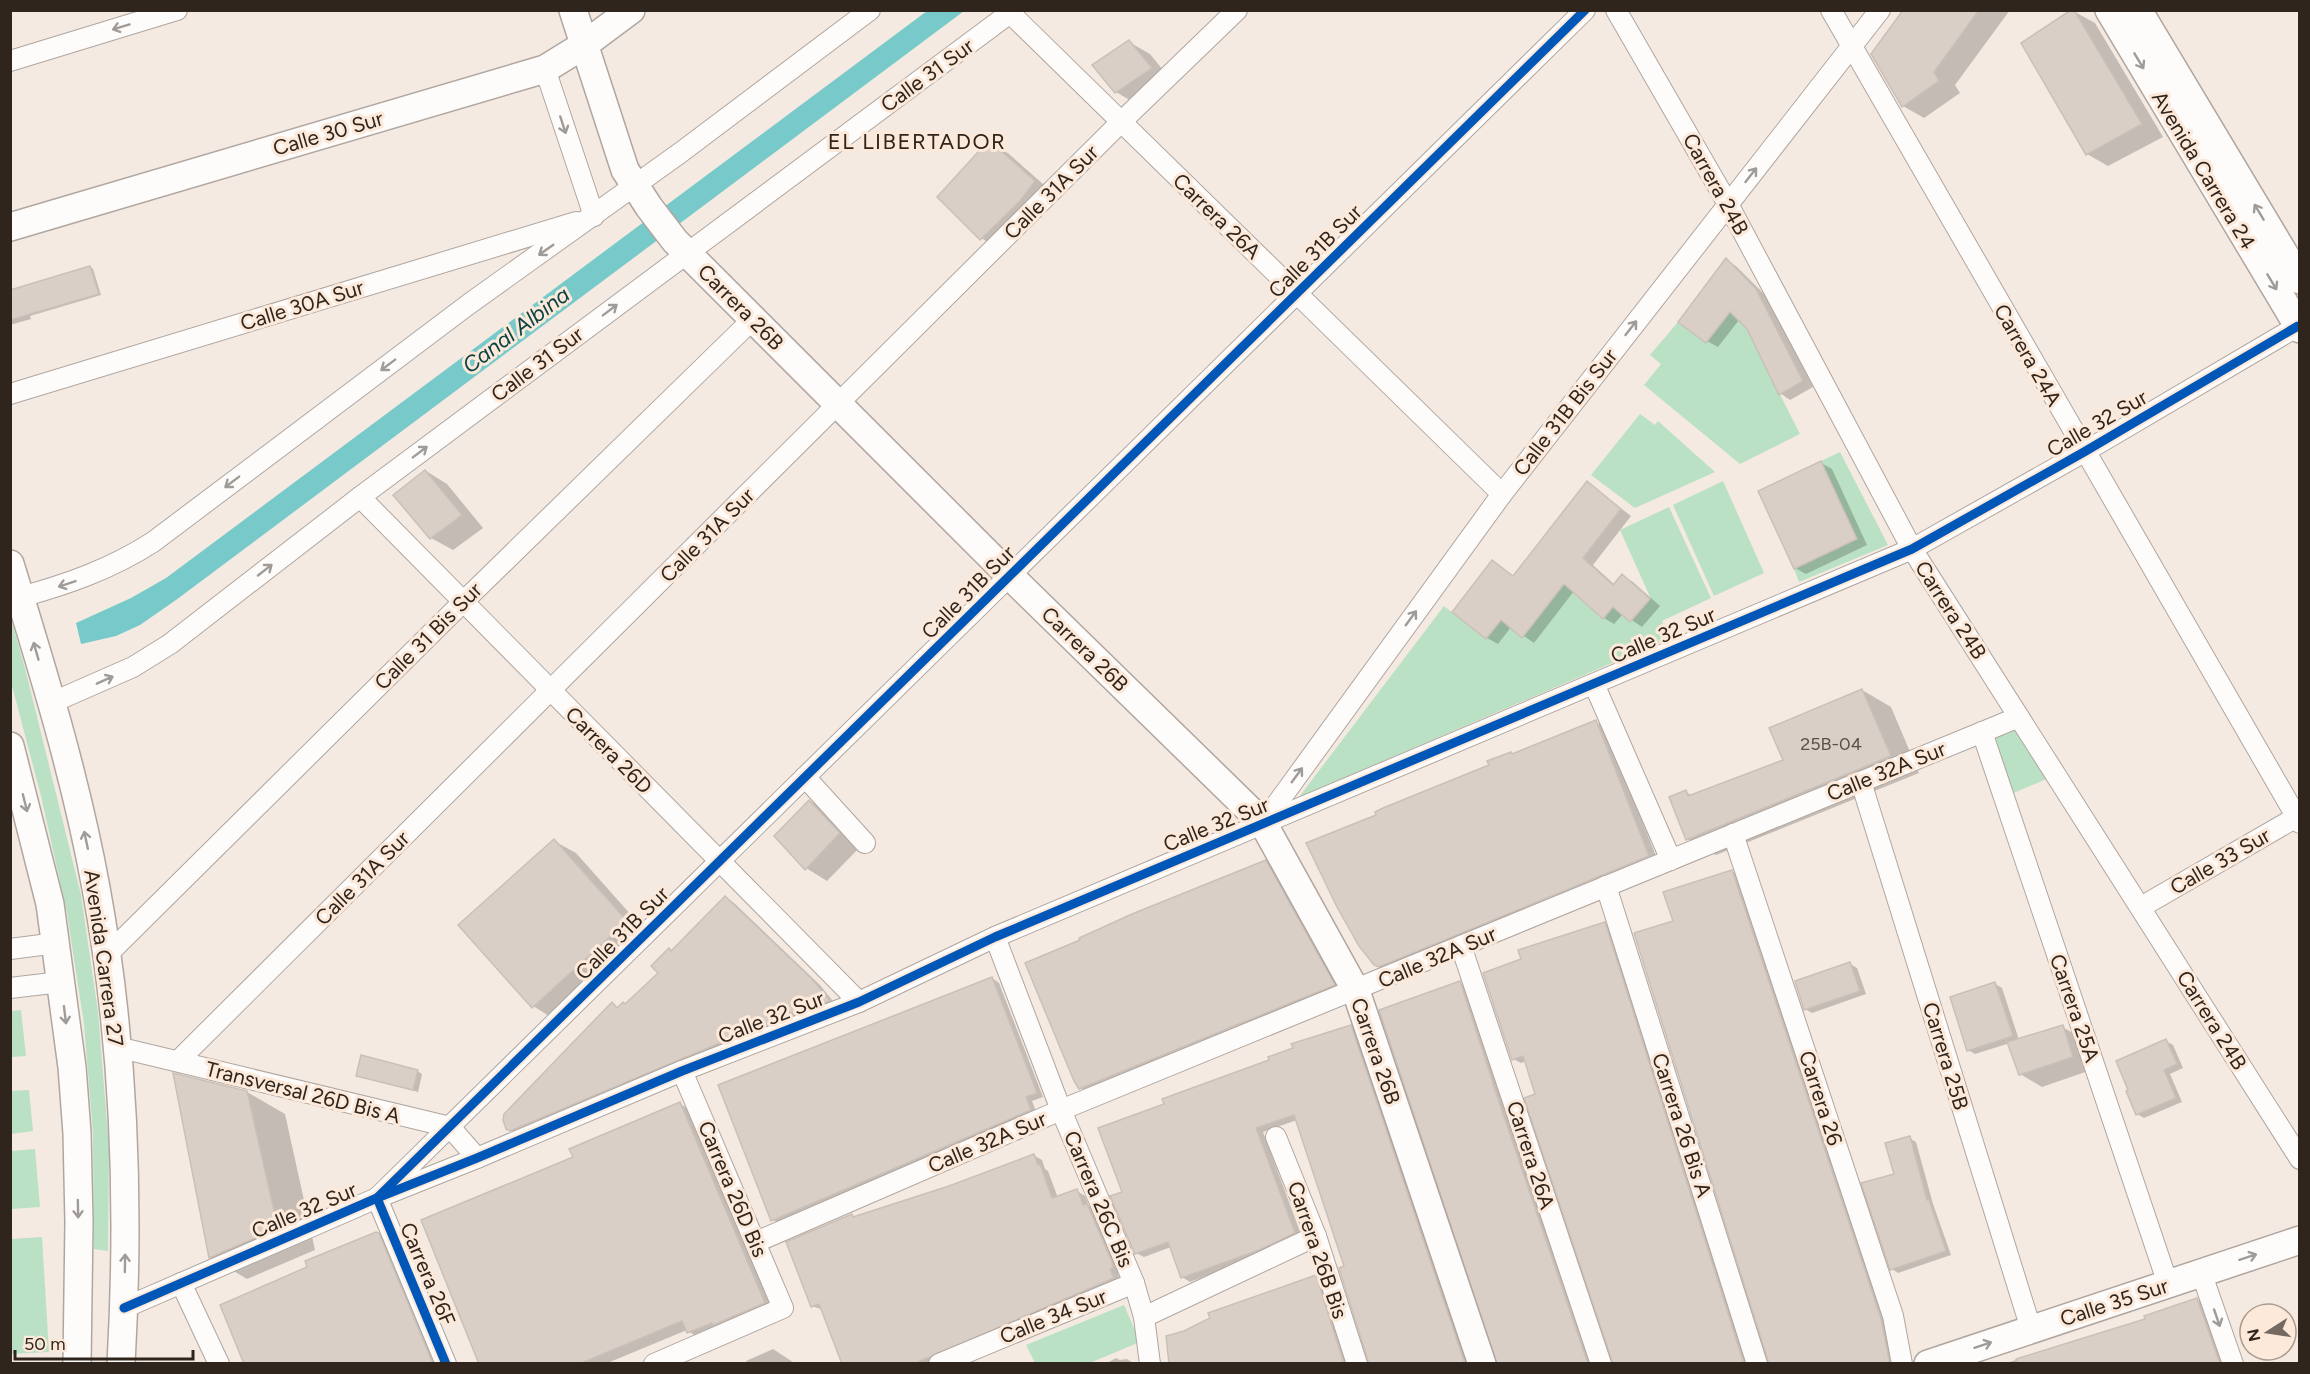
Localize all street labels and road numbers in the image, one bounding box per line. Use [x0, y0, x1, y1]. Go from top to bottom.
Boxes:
street label: Calle 31 Sur [876, 33, 978, 117]
street label: Avenida Carrera 24 [2147, 86, 2261, 254]
street label: Calle 30 Sur [270, 105, 386, 161]
street label: Carrera 24B [1678, 129, 1754, 239]
street label: Calle 31A Sur [999, 140, 1103, 244]
street label: Carrera 26A [1168, 168, 1266, 264]
street label: Calle 31B Sur [1263, 199, 1367, 303]
street label: Carrera 26B [693, 259, 789, 355]
street label: Calle 30A Sur [237, 274, 367, 336]
street label: Carrera 24A [1989, 300, 2067, 410]
street label: Calle 31 Sur [486, 321, 588, 407]
street label: Calle 31B Bis Sur [1508, 344, 1622, 480]
street label: Calle 32 Sur [2042, 384, 2152, 462]
street label: Calle 31A Sur [655, 483, 759, 587]
street label: Calle 31B Sur [916, 540, 1020, 644]
street label: Carrera 24B [1910, 556, 1992, 664]
street label: Calle 31 Bis Sur [369, 577, 487, 695]
street label: Carrera 26B [1036, 601, 1134, 697]
street label: Calle 32 Sur [1607, 602, 1719, 668]
street label: Carrera 26D [560, 701, 658, 799]
street label: Calle 32A Sur [1823, 736, 1949, 806]
street label: Calle 32 Sur [1159, 791, 1273, 857]
street label: Calle 33 Sur [2165, 822, 2275, 900]
street label: Calle 31A Sur [310, 826, 414, 930]
street label: Avenida Carrera 27 [79, 868, 129, 1048]
street label: Calle 31B Sur [570, 881, 674, 985]
street label: Calle 32A Sur [1374, 921, 1500, 993]
street label: Carrera 25A [2045, 951, 2105, 1065]
street label: Carrera 24B [2172, 966, 2252, 1074]
street label: Calle 32 Sur [714, 985, 828, 1049]
street label: Carrera 26B [1346, 994, 1406, 1108]
street label: Carrera 25B [1918, 999, 1974, 1113]
street label: Carrera 26 [1794, 1047, 1848, 1149]
street label: Carrera 26 Bis A [1647, 1050, 1717, 1200]
street label: Transversal 26D Bis A [203, 1056, 403, 1128]
street label: Carrera 26A [1502, 1098, 1560, 1212]
street label: Calle 32A Sur [924, 1106, 1050, 1178]
street label: Carrera 26D Bis [693, 1117, 773, 1261]
street label: Carrera 26C Bis [1059, 1127, 1139, 1271]
street label: Calle 32 Sur [248, 1177, 360, 1243]
street label: Carrera 26B Bis [1283, 1178, 1353, 1322]
street label: Carrera 26F [395, 1219, 461, 1329]
street label: Calle 35 Sur [2057, 1273, 2171, 1331]
street label: Calle 34 Sur [996, 1283, 1110, 1349]

